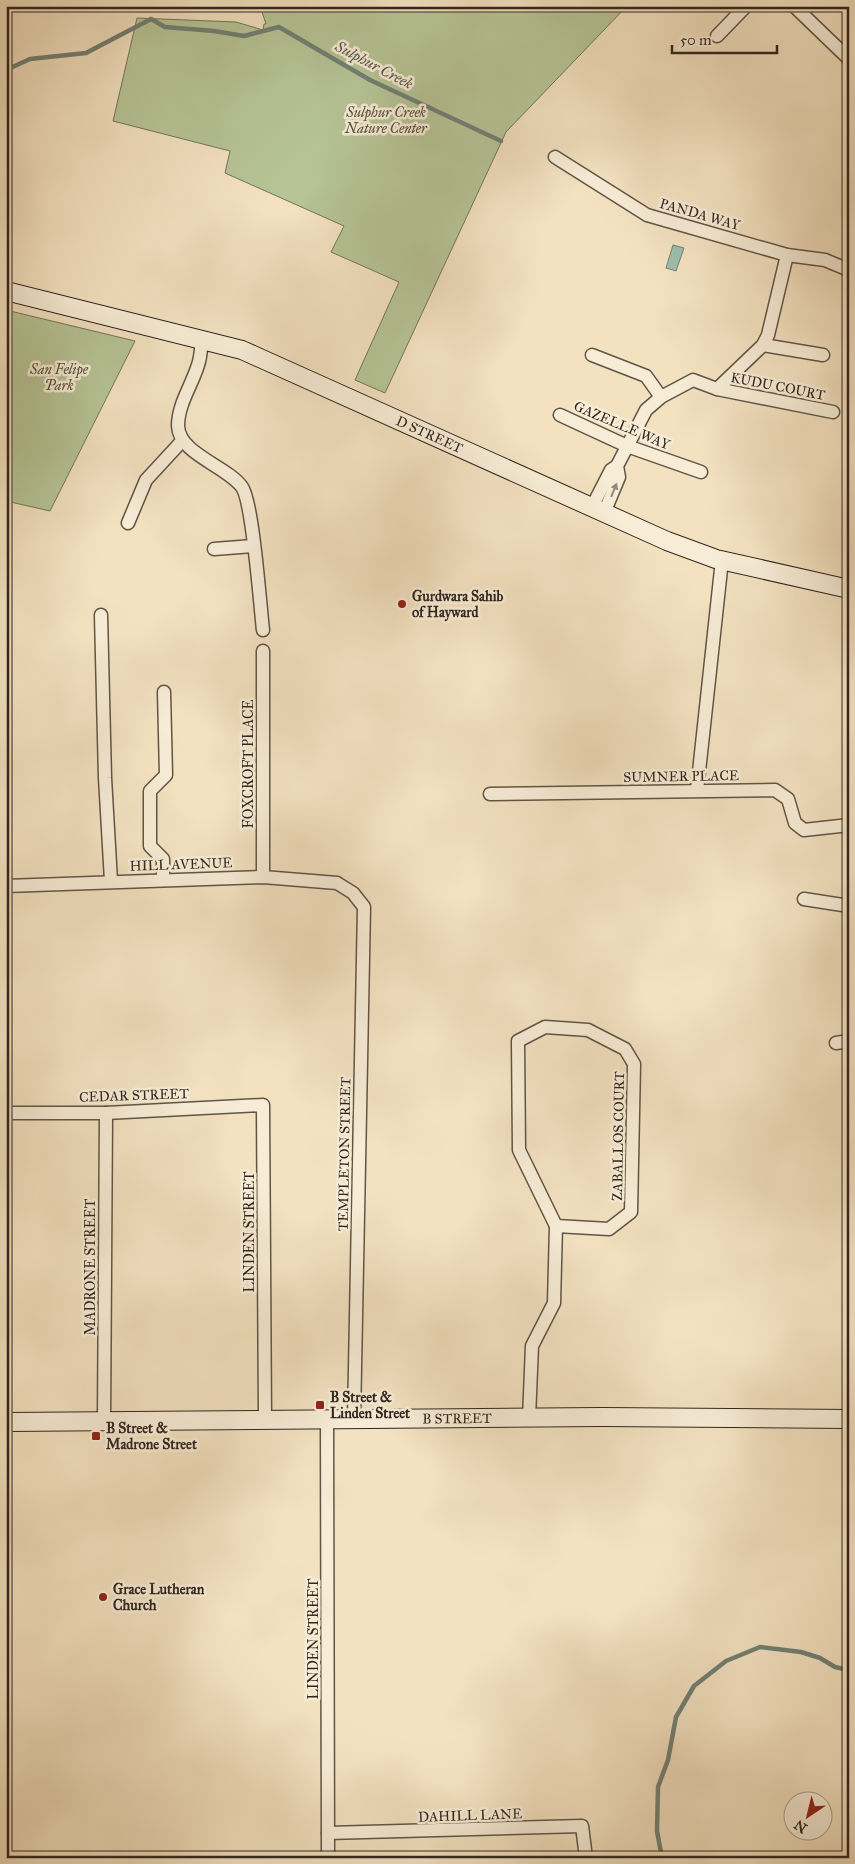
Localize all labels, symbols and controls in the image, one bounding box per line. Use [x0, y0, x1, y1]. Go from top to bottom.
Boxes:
scale bar [672, 22, 778, 54]
text: 50 m [680, 31, 712, 49]
water label: Sulphur Creek [331, 37, 416, 94]
park label: Sulphur Creek Nature Center [344, 104, 428, 137]
street label: PANDA WAY [658, 195, 743, 234]
park label: San Felipe Park [29, 361, 89, 394]
street label: KUDU COURT [729, 369, 827, 404]
street label: GAZELLE WAY [571, 398, 673, 454]
street label: D STREET [393, 412, 466, 457]
one-way arrow [611, 483, 619, 497]
place label: Gurdwara Sahib of Hayward [412, 588, 504, 622]
marker: Gurdwara Sahib of Hayward [396, 598, 408, 610]
street label: FOXCROFT PLACE [240, 700, 257, 828]
street label: SUMNER PLACE [623, 767, 739, 786]
street label: HILL AVENUE [129, 854, 233, 875]
street label: ZABALLOS COURT [609, 1071, 628, 1201]
street label: TEMPLETON STREET [335, 1076, 354, 1231]
street label: CEDAR STREET [79, 1085, 190, 1106]
street label: LINDEN STREET [241, 1171, 258, 1293]
street label: MADRONE STREET [82, 1198, 99, 1335]
place label: B Street & Linden Street [330, 1389, 410, 1422]
marker: B Street & Linden Street [314, 1399, 326, 1411]
street label: B STREET [422, 1410, 492, 1428]
place label: B Street & Madrone Street [106, 1420, 197, 1453]
marker: B Street & Madrone Street [90, 1430, 102, 1442]
street label: LINDEN STREET [305, 1578, 322, 1700]
place label: Grace Lutheran Church [113, 1581, 205, 1614]
marker: Grace Lutheran Church [97, 1591, 109, 1603]
north arrow [782, 1792, 832, 1842]
street label: DAHILL LANE [418, 1805, 522, 1826]
text: N [791, 1816, 811, 1837]

